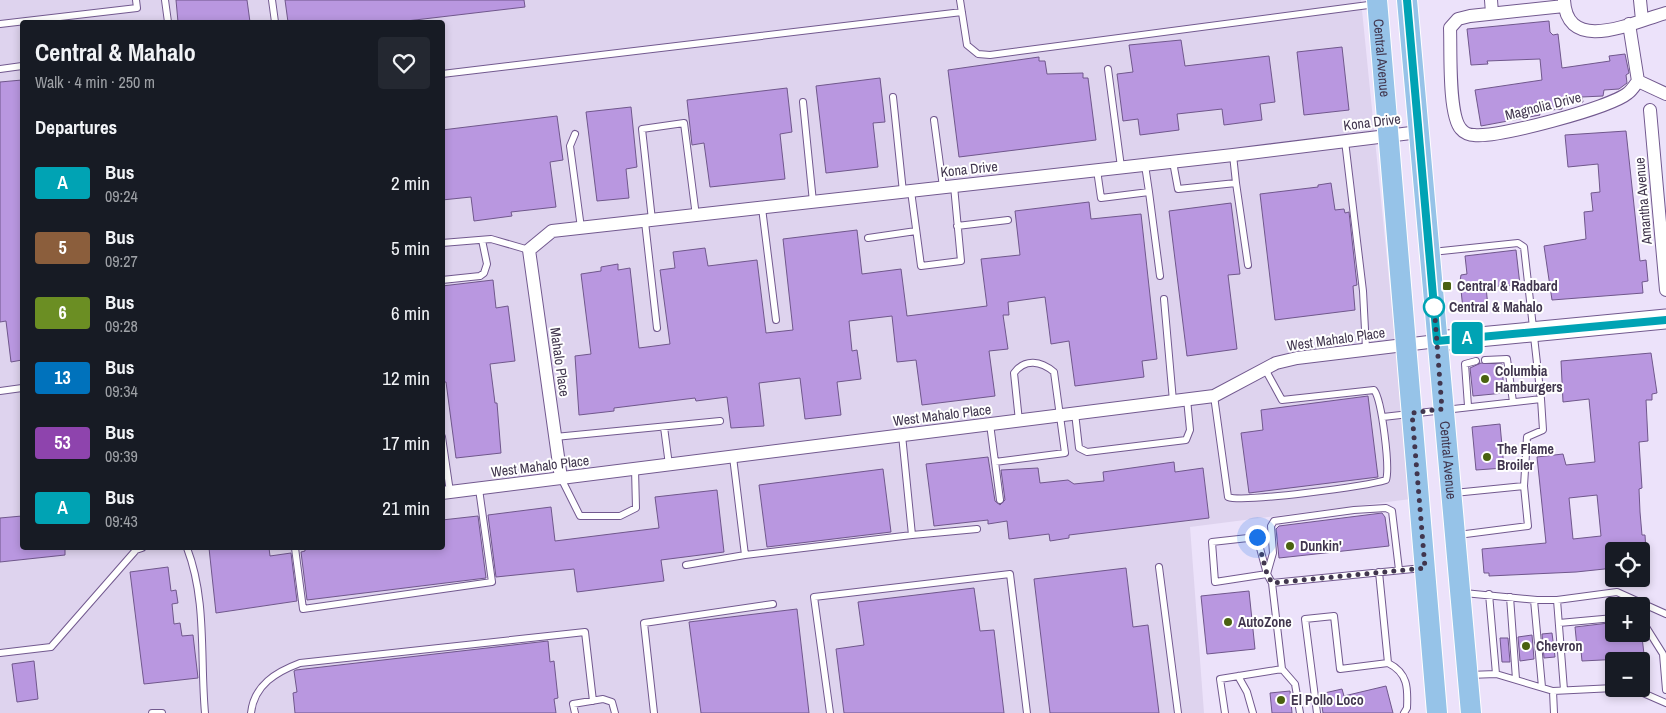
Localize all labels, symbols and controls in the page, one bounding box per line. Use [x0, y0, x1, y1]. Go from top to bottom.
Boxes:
street label: Central Avenue [1370, 18, 1394, 98]
text: Central & Mahalo [35, 36, 196, 68]
button: heart [378, 37, 430, 89]
text: Walk · 4 min · 250 m [35, 71, 155, 93]
street label: Magnolia Drive [1503, 88, 1583, 124]
street label: Kona Drive [1342, 110, 1402, 134]
text: Departures [35, 114, 117, 140]
street label: Kona Drive [939, 157, 999, 181]
street label: Amantha Avenue [1630, 157, 1656, 246]
text: Bus [105, 159, 134, 185]
text: A [57, 170, 68, 195]
text: 2 min [391, 170, 430, 196]
text: 09:24 [105, 185, 138, 207]
text: Bus [105, 224, 134, 250]
text: 5 [58, 235, 67, 260]
text: 5 min [391, 235, 430, 261]
text: 09:27 [105, 250, 138, 272]
place label: Central & Radbard [1457, 277, 1558, 295]
marker: Central & Radbard [1441, 280, 1453, 292]
text: Bus [105, 289, 134, 315]
marker: Central & Mahalo [1423, 296, 1445, 318]
place label: Central & Mahalo [1449, 298, 1543, 316]
text: 6 [58, 300, 67, 325]
text: 6 min [391, 300, 430, 326]
text: 09:28 [105, 315, 138, 337]
line badge: A [1451, 322, 1483, 354]
street label: West Mahalo Place [1286, 323, 1386, 355]
text: A [1462, 325, 1472, 350]
street label: Mahalo Place [546, 326, 574, 398]
text: Bus [105, 354, 134, 380]
place label: Columbia Hamburgers [1495, 362, 1563, 396]
text: 13 [54, 365, 71, 390]
text: 12 min [382, 365, 430, 391]
marker: Columbia Hamburgers [1479, 373, 1491, 385]
text: 09:34 [105, 380, 138, 402]
street label: West Mahalo Place [892, 400, 992, 430]
text: Bus [105, 419, 134, 445]
street label: Central Avenue [1436, 420, 1461, 500]
text: 53 [54, 430, 71, 455]
text: 17 min [382, 430, 430, 456]
place label: The Flame Broiler [1497, 440, 1554, 474]
text: 09:39 [105, 445, 138, 467]
street label: West Mahalo Place [490, 451, 590, 481]
marker: The Flame Broiler [1481, 451, 1493, 463]
text: Bus [105, 484, 134, 510]
text: A [57, 495, 68, 520]
text: 21 min [382, 495, 430, 521]
text: 09:43 [105, 510, 138, 532]
your location [1245, 525, 1270, 550]
place label: Dunkin' [1300, 537, 1342, 555]
marker: Dunkin' [1284, 540, 1296, 552]
map controls [1605, 542, 1650, 697]
button: locate [1605, 542, 1650, 587]
button: + [1605, 597, 1650, 642]
place label: AutoZone [1238, 613, 1292, 631]
marker: AutoZone [1222, 616, 1234, 628]
place label: Chevron [1536, 637, 1583, 655]
marker: Chevron [1520, 640, 1532, 652]
button: − [1605, 652, 1650, 697]
place label: El Pollo Loco [1291, 691, 1364, 709]
marker: El Pollo Loco [1275, 694, 1287, 706]

